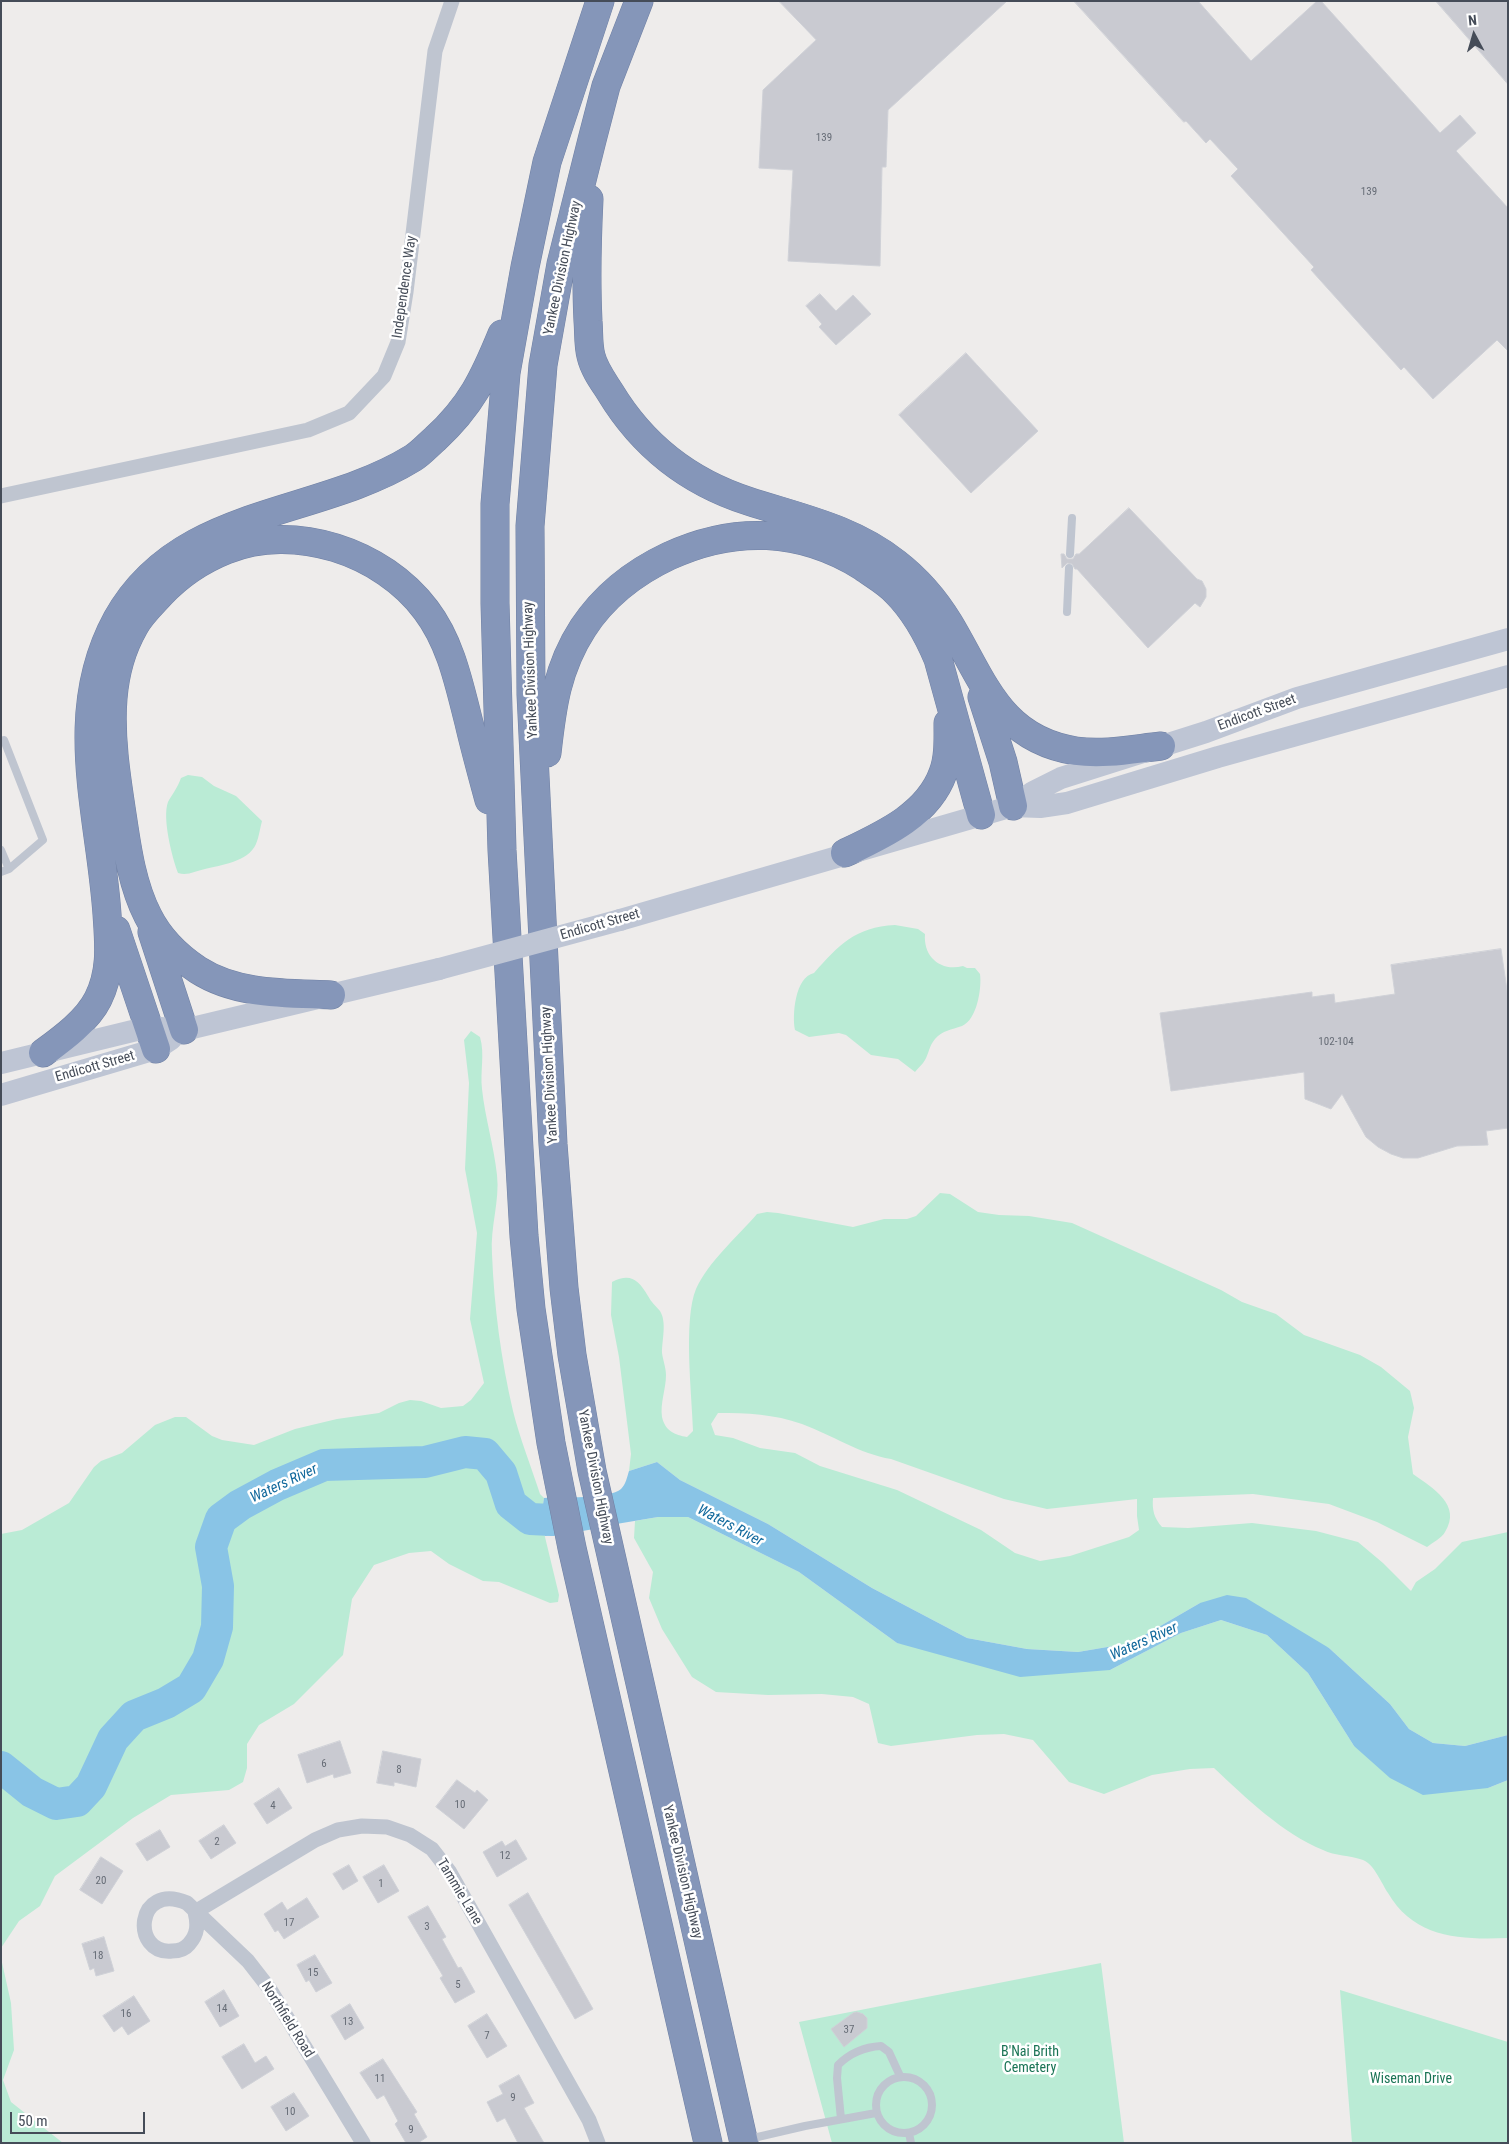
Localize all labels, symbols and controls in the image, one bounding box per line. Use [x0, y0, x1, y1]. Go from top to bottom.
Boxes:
north arrow [1449, 10, 1499, 60]
text: N [1467, 12, 1478, 28]
house number: 139 [816, 131, 832, 145]
house number: 139 [1361, 185, 1377, 199]
street label: Yankee Division Highway [541, 199, 585, 337]
street label: Independence Way [389, 235, 421, 339]
street label: Yankee Division Highway [520, 601, 542, 739]
street label: Endicott Street [1216, 691, 1298, 735]
street label: Endicott Street [558, 906, 642, 944]
street label: Yankee Division Highway [538, 1006, 562, 1144]
house number: 102-104 [1318, 1035, 1354, 1049]
street label: Endicott Street [53, 1048, 137, 1086]
street label: Yankee Division Highway [574, 1408, 616, 1546]
water label: Waters River [248, 1461, 320, 1507]
water label: Waters River [694, 1501, 766, 1551]
water label: Waters River [1108, 1619, 1180, 1665]
house number: 6 [321, 1757, 327, 1771]
house number: 8 [396, 1763, 402, 1777]
house number: 10 [455, 1798, 465, 1812]
house number: 4 [270, 1799, 276, 1813]
street label: Yankee Division Highway [658, 1803, 706, 1941]
house number: 2 [214, 1835, 220, 1849]
house number: 12 [500, 1849, 510, 1863]
street label: Tammie Lane [433, 1856, 485, 1928]
house number: 20 [96, 1874, 106, 1888]
house number: 1 [378, 1877, 384, 1891]
house number: 17 [284, 1916, 294, 1930]
house number: 3 [424, 1920, 430, 1934]
house number: 18 [93, 1949, 103, 1963]
house number: 15 [308, 1966, 318, 1980]
house number: 5 [455, 1978, 461, 1992]
street label: Northfield Road [257, 1979, 317, 2061]
house number: 14 [217, 2002, 227, 2016]
house number: 16 [121, 2007, 131, 2021]
house number: 13 [343, 2015, 353, 2029]
house number: 37 [844, 2023, 854, 2037]
house number: 7 [484, 2029, 490, 2043]
park label: B'Nai Brith Cemetery [1001, 2044, 1059, 2076]
park label: Wiseman Drive [1370, 2071, 1452, 2087]
house number: 11 [375, 2072, 385, 2086]
house number: 9 [510, 2091, 516, 2105]
scale bar [12, 2102, 148, 2134]
house number: 10 [285, 2105, 295, 2119]
text: 50 m [18, 2112, 48, 2130]
house number: 9 [408, 2123, 414, 2137]

